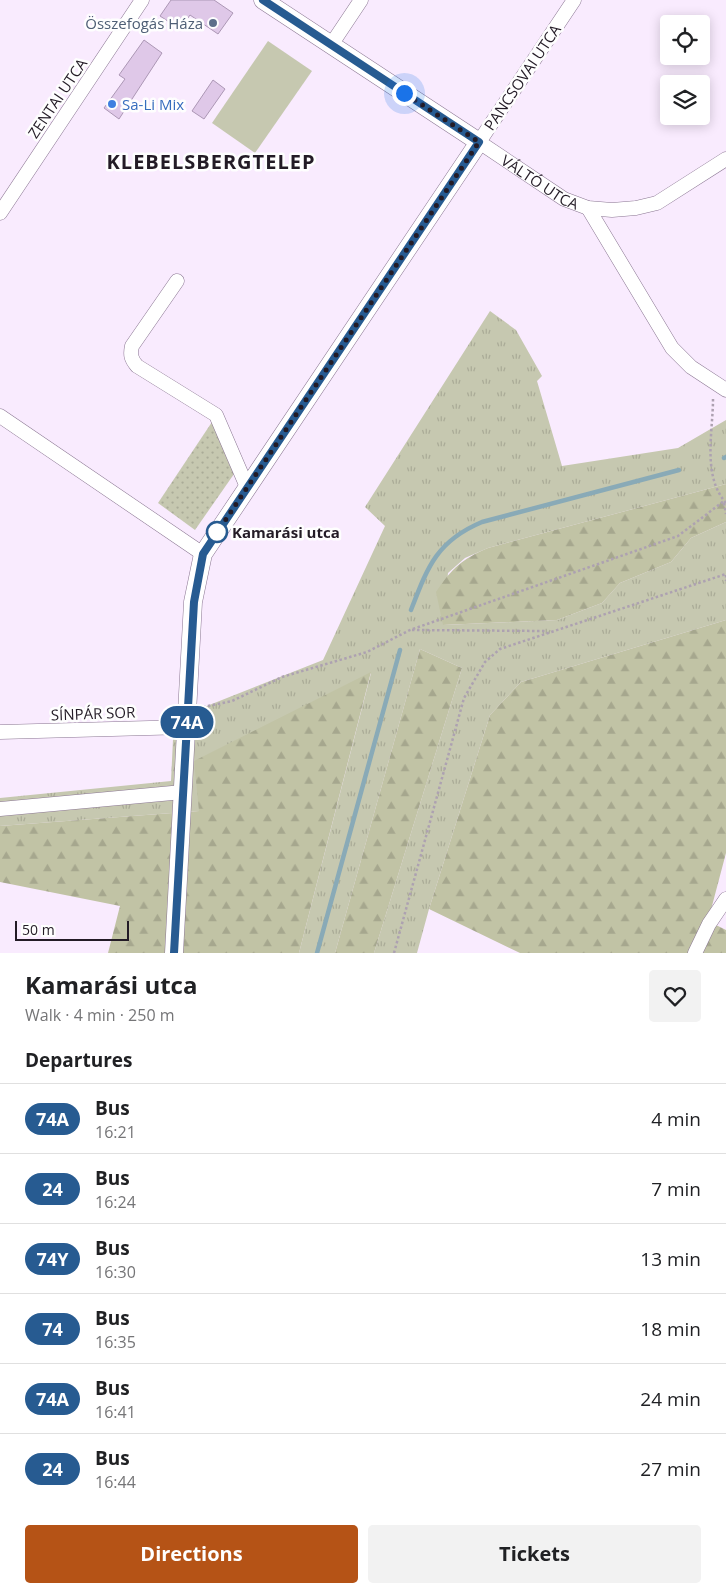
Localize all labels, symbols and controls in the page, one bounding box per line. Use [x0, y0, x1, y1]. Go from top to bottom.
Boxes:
place label: Összefogás Háza [85, 13, 203, 33]
map controls [660, 15, 710, 125]
button: locate [660, 15, 710, 65]
marker: Összefogás Háza [207, 17, 219, 29]
street label: PANCSOVAI UTCA [479, 20, 565, 134]
street label: ZENTAI UTCA [23, 54, 91, 142]
button: layers [660, 75, 710, 125]
your location [392, 81, 417, 106]
place label: Sa-Li Mix [122, 94, 184, 114]
marker: Sa-Li Mix [106, 98, 118, 110]
district label: KLEBELSBERGTELEP [107, 148, 315, 175]
street label: VÁLTÓ UTCA [498, 150, 582, 214]
marker: Kamarási utca [206, 521, 228, 543]
place label: Kamarási utca [232, 522, 340, 542]
street label: SÍNPÁR SOR [50, 702, 136, 724]
line badge: 74A [158, 706, 216, 738]
text: 74A [170, 710, 204, 734]
scale bar [15, 918, 129, 941]
text: 50 m [22, 920, 55, 939]
text: Kamarási utca [25, 968, 197, 1001]
button: heart [649, 970, 701, 1022]
text: Walk · 4 min · 250 m [25, 1004, 175, 1026]
text: Departures [25, 1047, 132, 1073]
text: Bus [95, 1095, 130, 1121]
text: 4 min [651, 1106, 701, 1132]
text: 74A [36, 1107, 69, 1131]
text: 16:21 [95, 1121, 136, 1143]
text: Bus [95, 1165, 130, 1191]
text: 7 min [651, 1176, 701, 1202]
text: 24 [42, 1177, 63, 1201]
text: 16:24 [95, 1191, 136, 1213]
text: Bus [95, 1235, 130, 1261]
text: 13 min [640, 1246, 701, 1272]
text: 74Y [37, 1247, 68, 1271]
text: 16:30 [95, 1261, 136, 1283]
text: Bus [95, 1305, 130, 1331]
text: 18 min [640, 1316, 701, 1342]
text: 74 [42, 1317, 63, 1341]
text: 16:35 [95, 1331, 136, 1353]
text: Bus [95, 1375, 130, 1401]
text: 24 min [640, 1386, 701, 1412]
text: 74A [36, 1387, 69, 1411]
text: 16:41 [95, 1401, 136, 1423]
text: Bus [95, 1445, 130, 1471]
text: 27 min [640, 1456, 701, 1482]
text: 24 [42, 1457, 63, 1481]
text: 16:44 [95, 1471, 136, 1493]
button: Directions [25, 1525, 358, 1583]
button: Tickets [368, 1525, 701, 1583]

